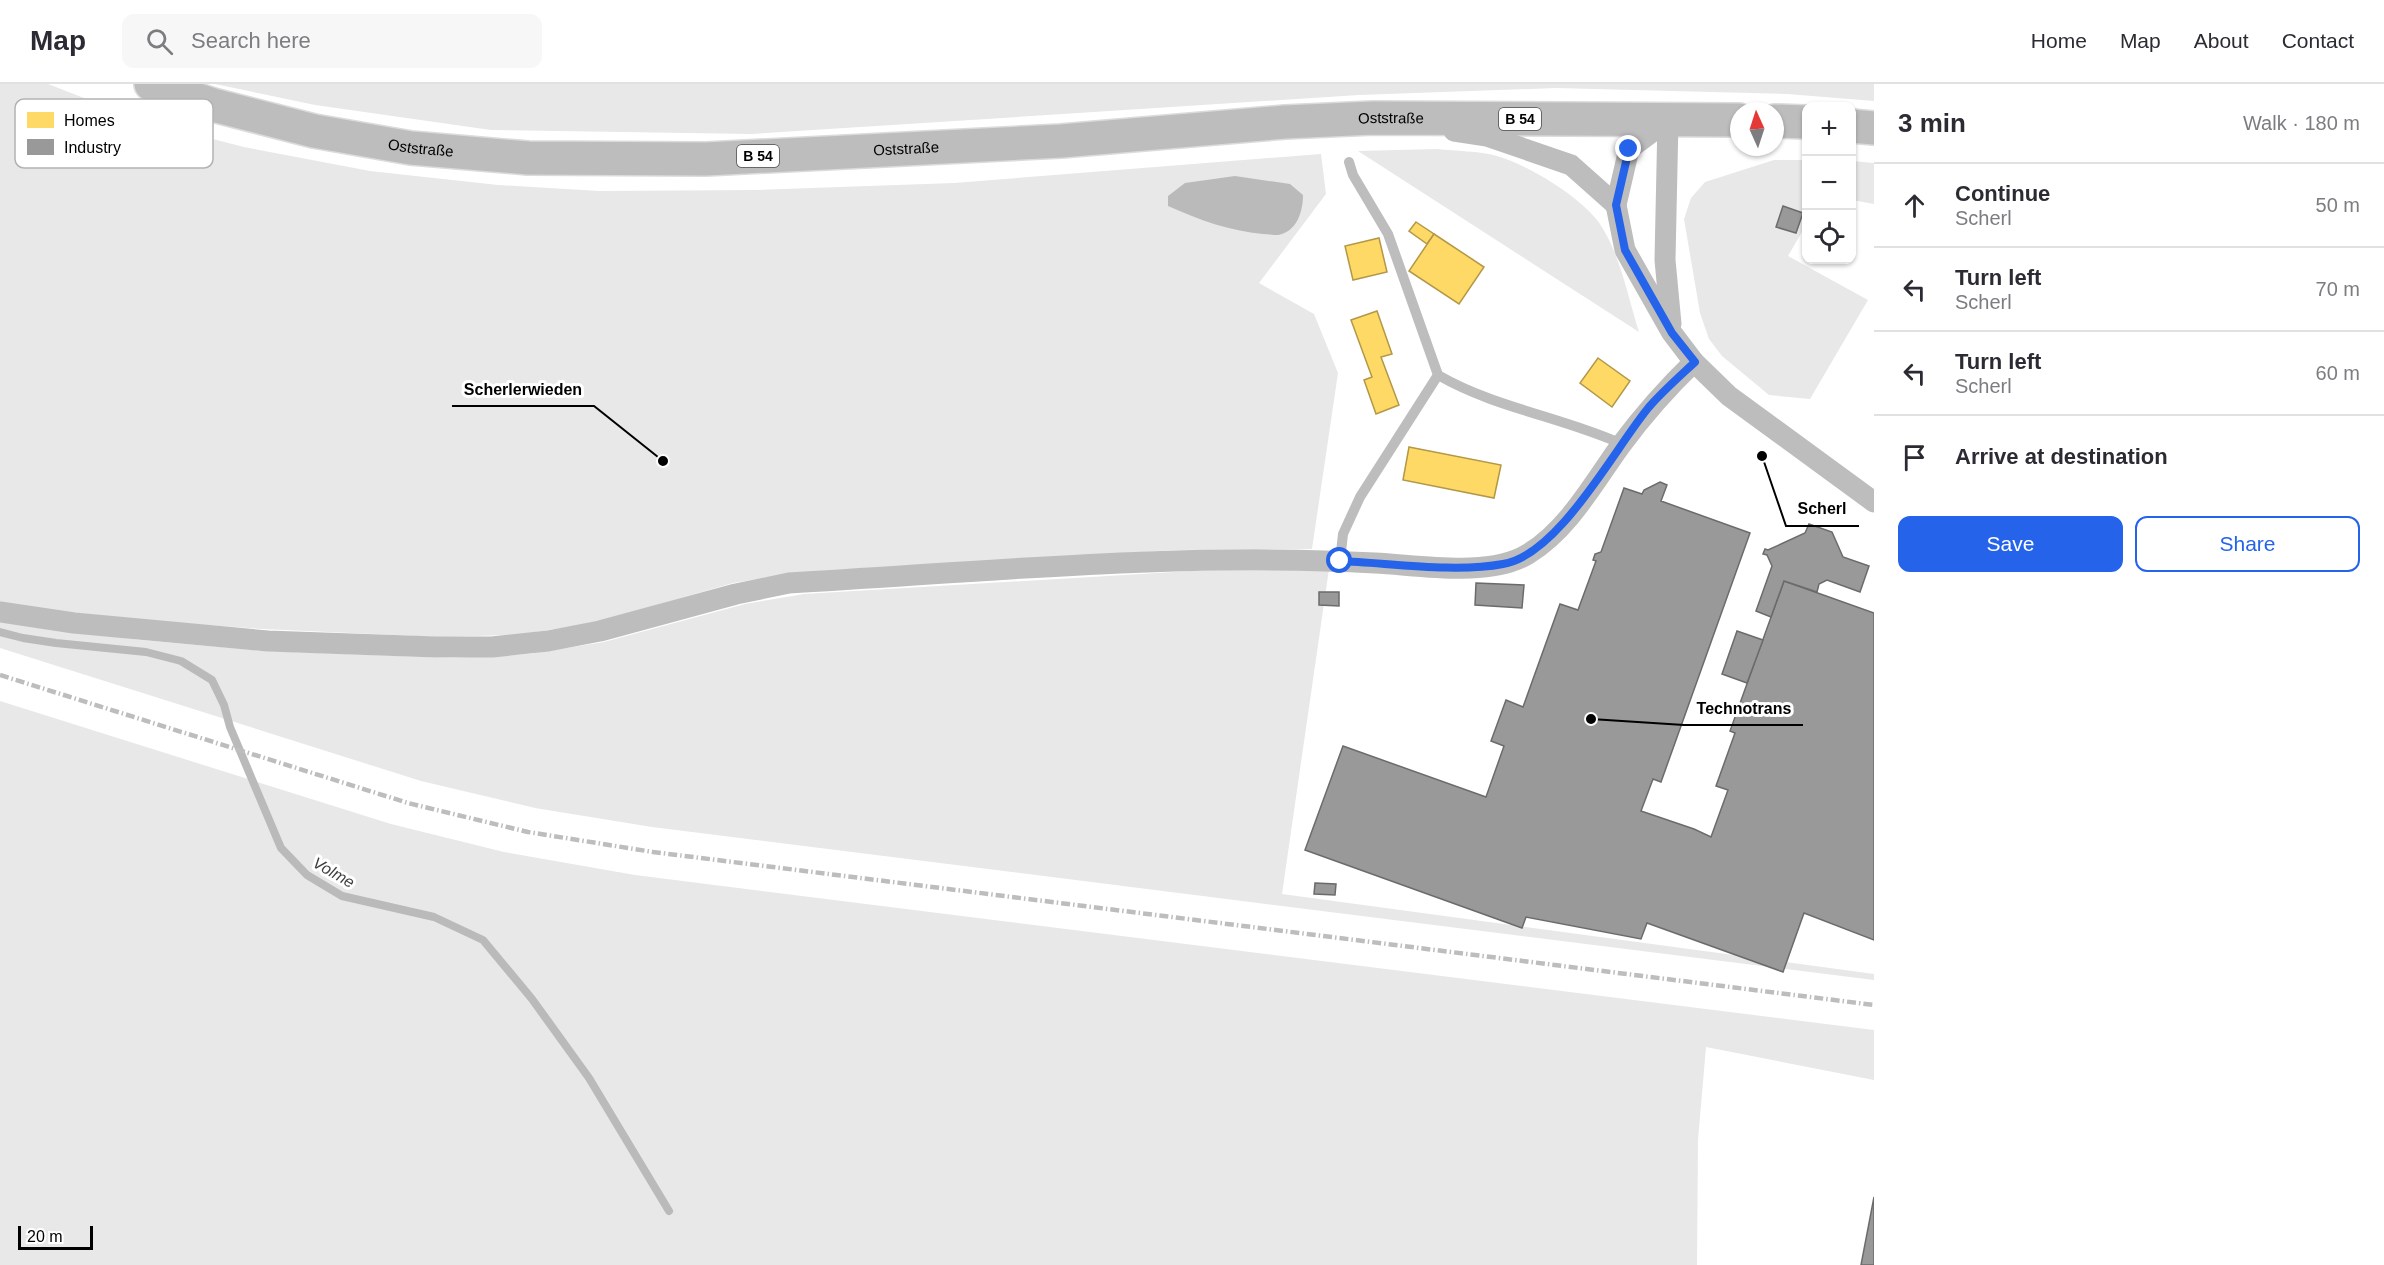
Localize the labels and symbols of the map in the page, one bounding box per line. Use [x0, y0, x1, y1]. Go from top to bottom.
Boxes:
legend [15, 99, 213, 168]
north arrow [1730, 102, 1784, 156]
road number: B 54 [1499, 108, 1541, 130]
street label: Oststraße [1358, 109, 1424, 127]
text: Homes [64, 112, 115, 129]
street label: Oststraße [387, 135, 454, 160]
route end [1615, 135, 1641, 161]
street label: Oststraße [873, 138, 939, 159]
text: Industry [64, 139, 121, 156]
road number: B 54 [737, 145, 779, 167]
callout: Scherlerwieden [452, 372, 594, 406]
text: Scherlerwieden [464, 381, 582, 398]
callout: Scherl [1786, 492, 1859, 526]
text: Scherl [1798, 500, 1846, 517]
route start [1326, 547, 1352, 573]
callout: Technotrans [1684, 691, 1803, 725]
text: Technotrans [1697, 700, 1792, 717]
water label: Volme [310, 854, 357, 891]
scale bar [18, 1223, 93, 1250]

